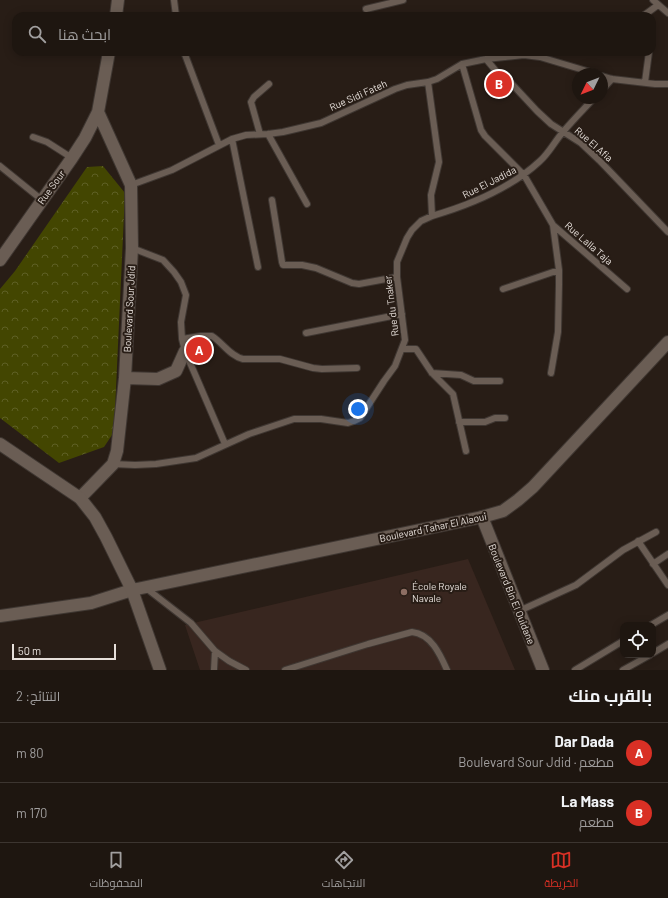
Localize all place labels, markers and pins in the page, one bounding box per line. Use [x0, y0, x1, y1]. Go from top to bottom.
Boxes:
pin: B [486, 69, 512, 99]
pin: A [186, 335, 212, 365]
place label: École Royale Navale [412, 580, 467, 604]
marker: École Royale Navale [399, 587, 409, 597]

